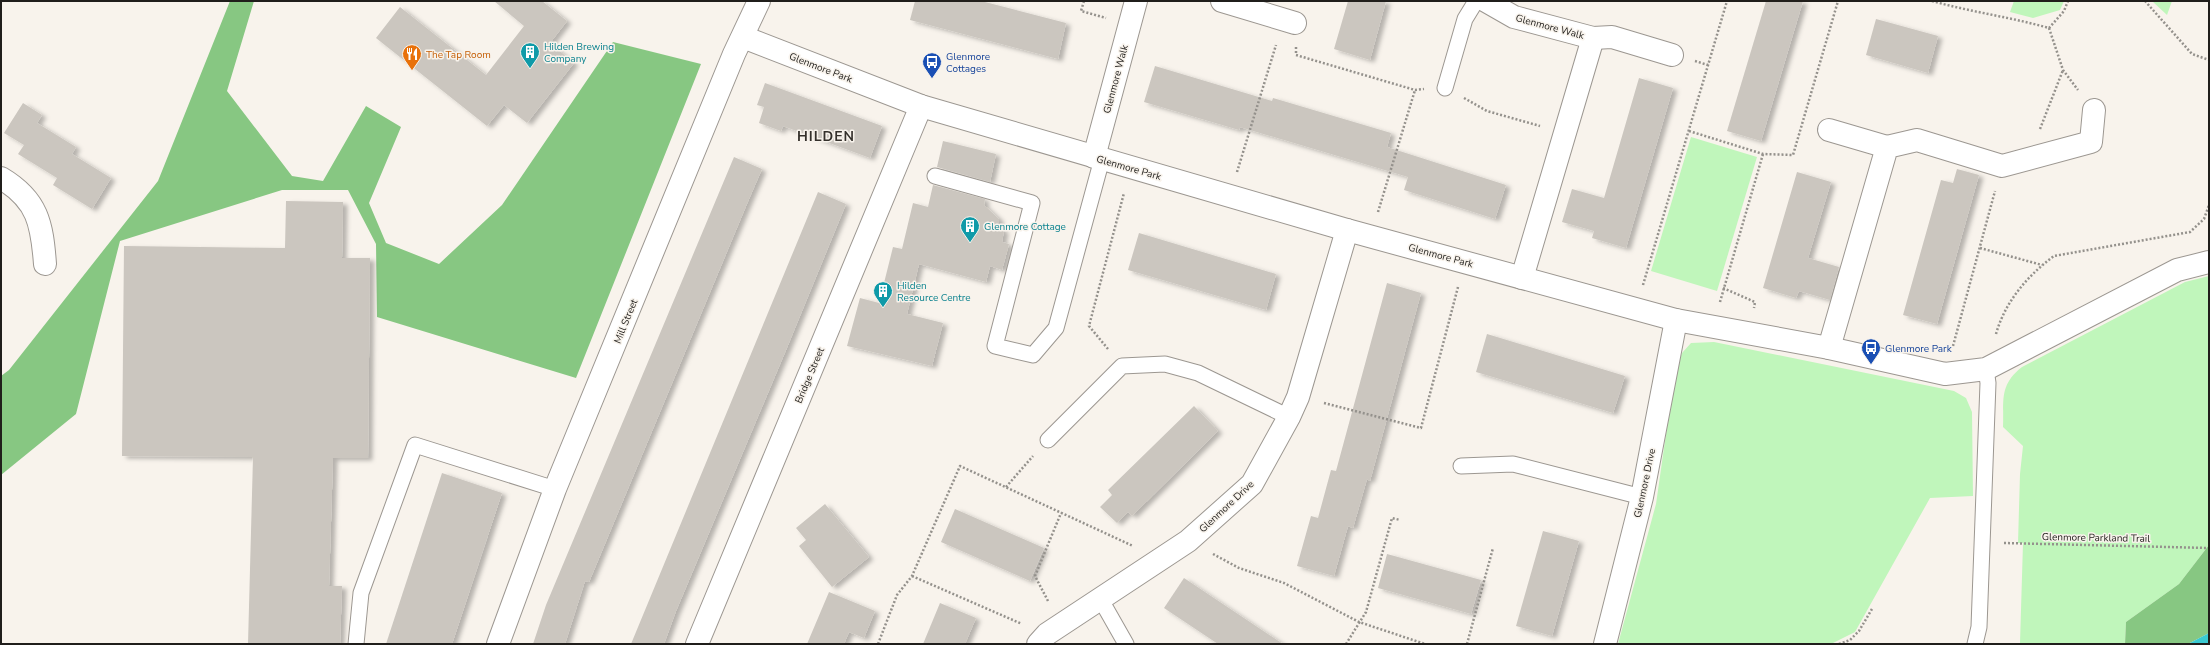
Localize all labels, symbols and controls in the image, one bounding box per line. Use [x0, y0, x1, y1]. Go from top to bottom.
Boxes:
street label: Glenmore Walk [1514, 11, 1587, 43]
place label: Hilden Brewing Company [544, 40, 614, 66]
building icon: Hilden Brewing Company [519, 41, 541, 69]
street label: Glenmore Walk [1100, 42, 1132, 115]
restaurant icon: The Tap Room [401, 43, 423, 71]
place label: The Tap Room [426, 48, 491, 62]
street label: Glenmore Park [787, 49, 855, 87]
place label: Glenmore Cottages [946, 50, 990, 76]
bus stop icon: Glenmore Cottages [921, 51, 943, 79]
district label: HILDEN [797, 127, 855, 146]
street label: Glenmore Park [1095, 152, 1164, 184]
building icon: Glenmore Cottage [959, 215, 981, 243]
place label: Glenmore Cottage [984, 220, 1066, 234]
street label: Glenmore Park [1407, 241, 1476, 272]
place label: Hilden Resource Centre [897, 279, 971, 305]
building icon: Hilden Resource Centre [872, 280, 894, 308]
street label: Mill Street [611, 297, 641, 346]
bus stop icon: Glenmore Park [1860, 337, 1882, 365]
place label: Glenmore Park [1885, 342, 1953, 356]
street label: Bridge Street [792, 345, 828, 406]
street label: Glenmore Drive [1631, 447, 1659, 519]
street label: Glenmore Drive [1196, 478, 1257, 536]
street label: Glenmore Parkland Trail [2042, 530, 2150, 546]

